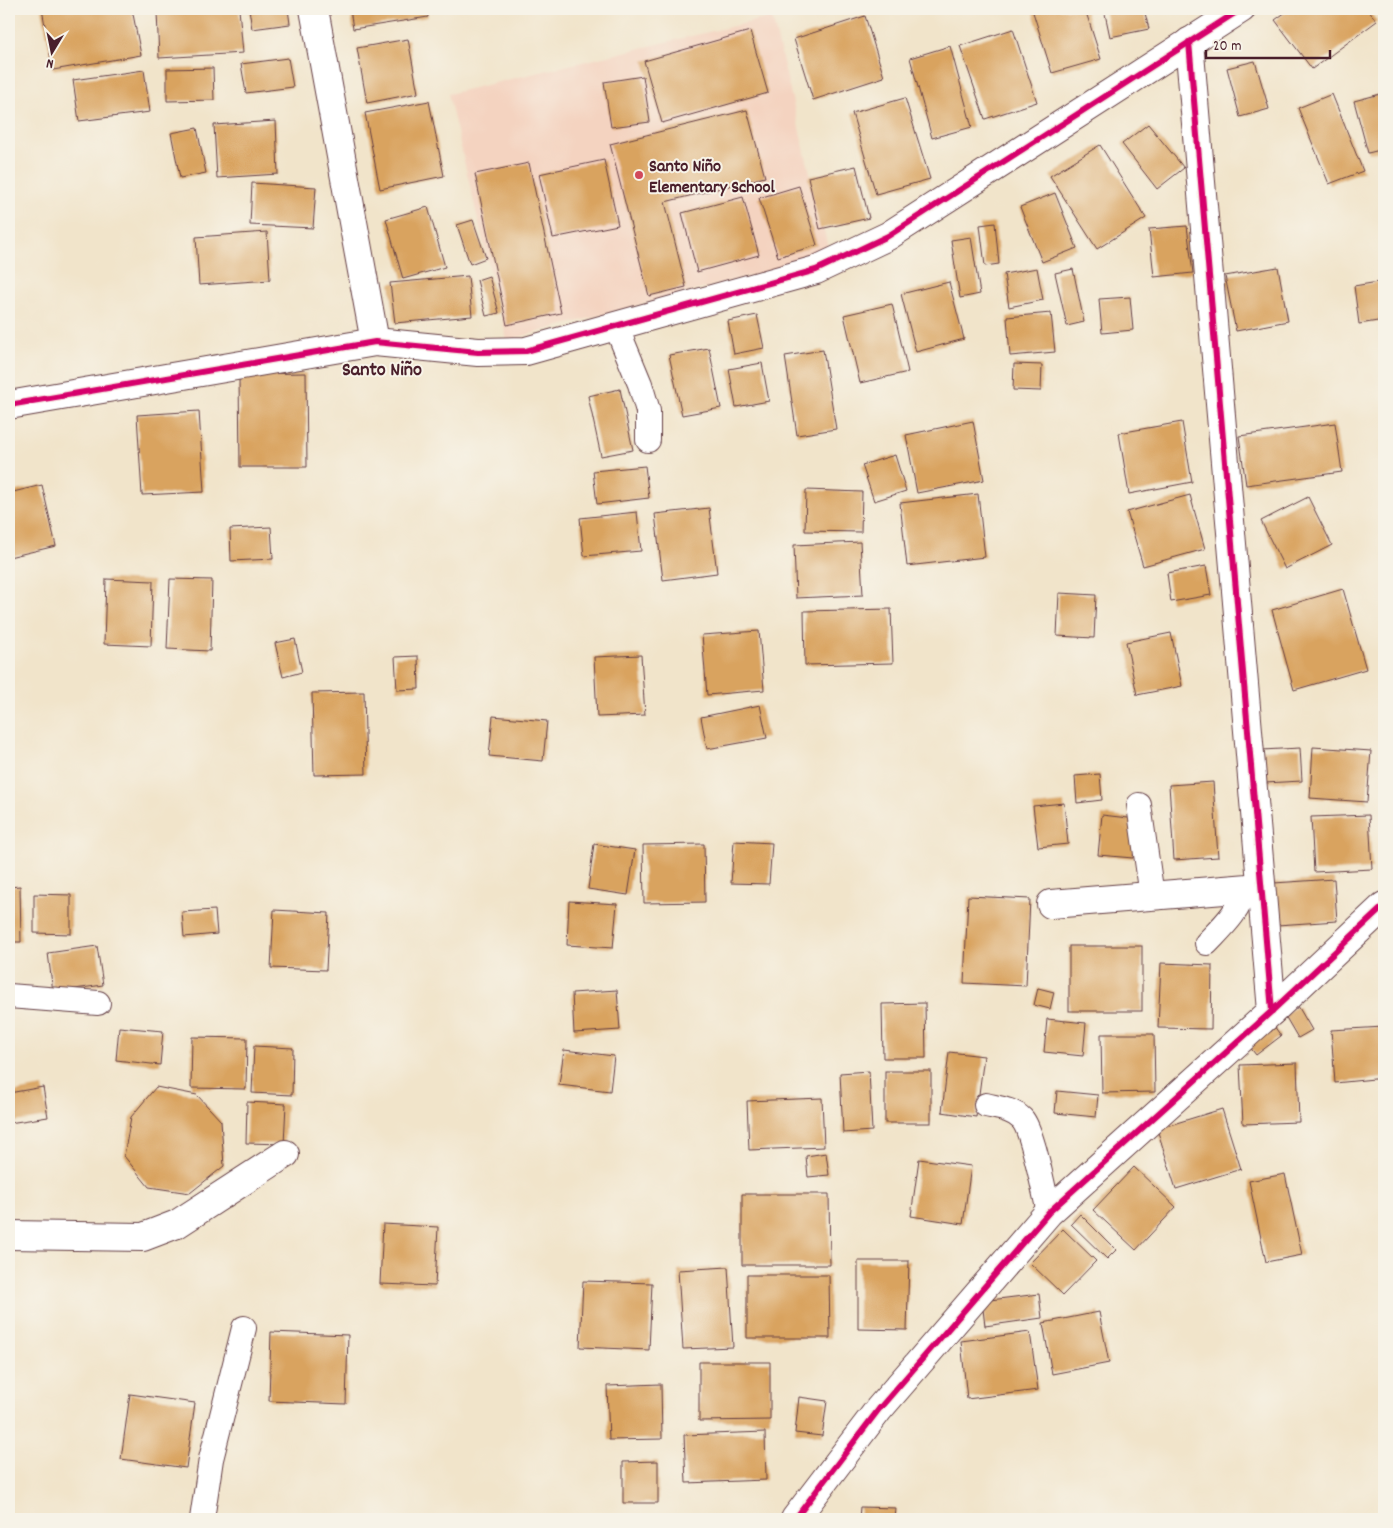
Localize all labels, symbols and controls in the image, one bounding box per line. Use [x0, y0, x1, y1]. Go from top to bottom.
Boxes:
north arrow [28, 28, 78, 78]
scale bar [1206, 28, 1329, 60]
text: 20 m [1213, 36, 1241, 58]
text: N [45, 52, 55, 73]
place label: Santo Niño Elementary School [649, 155, 776, 201]
marker: Santo Niño Elementary School [633, 169, 645, 181]
district label: Santo Niño [342, 357, 422, 385]

